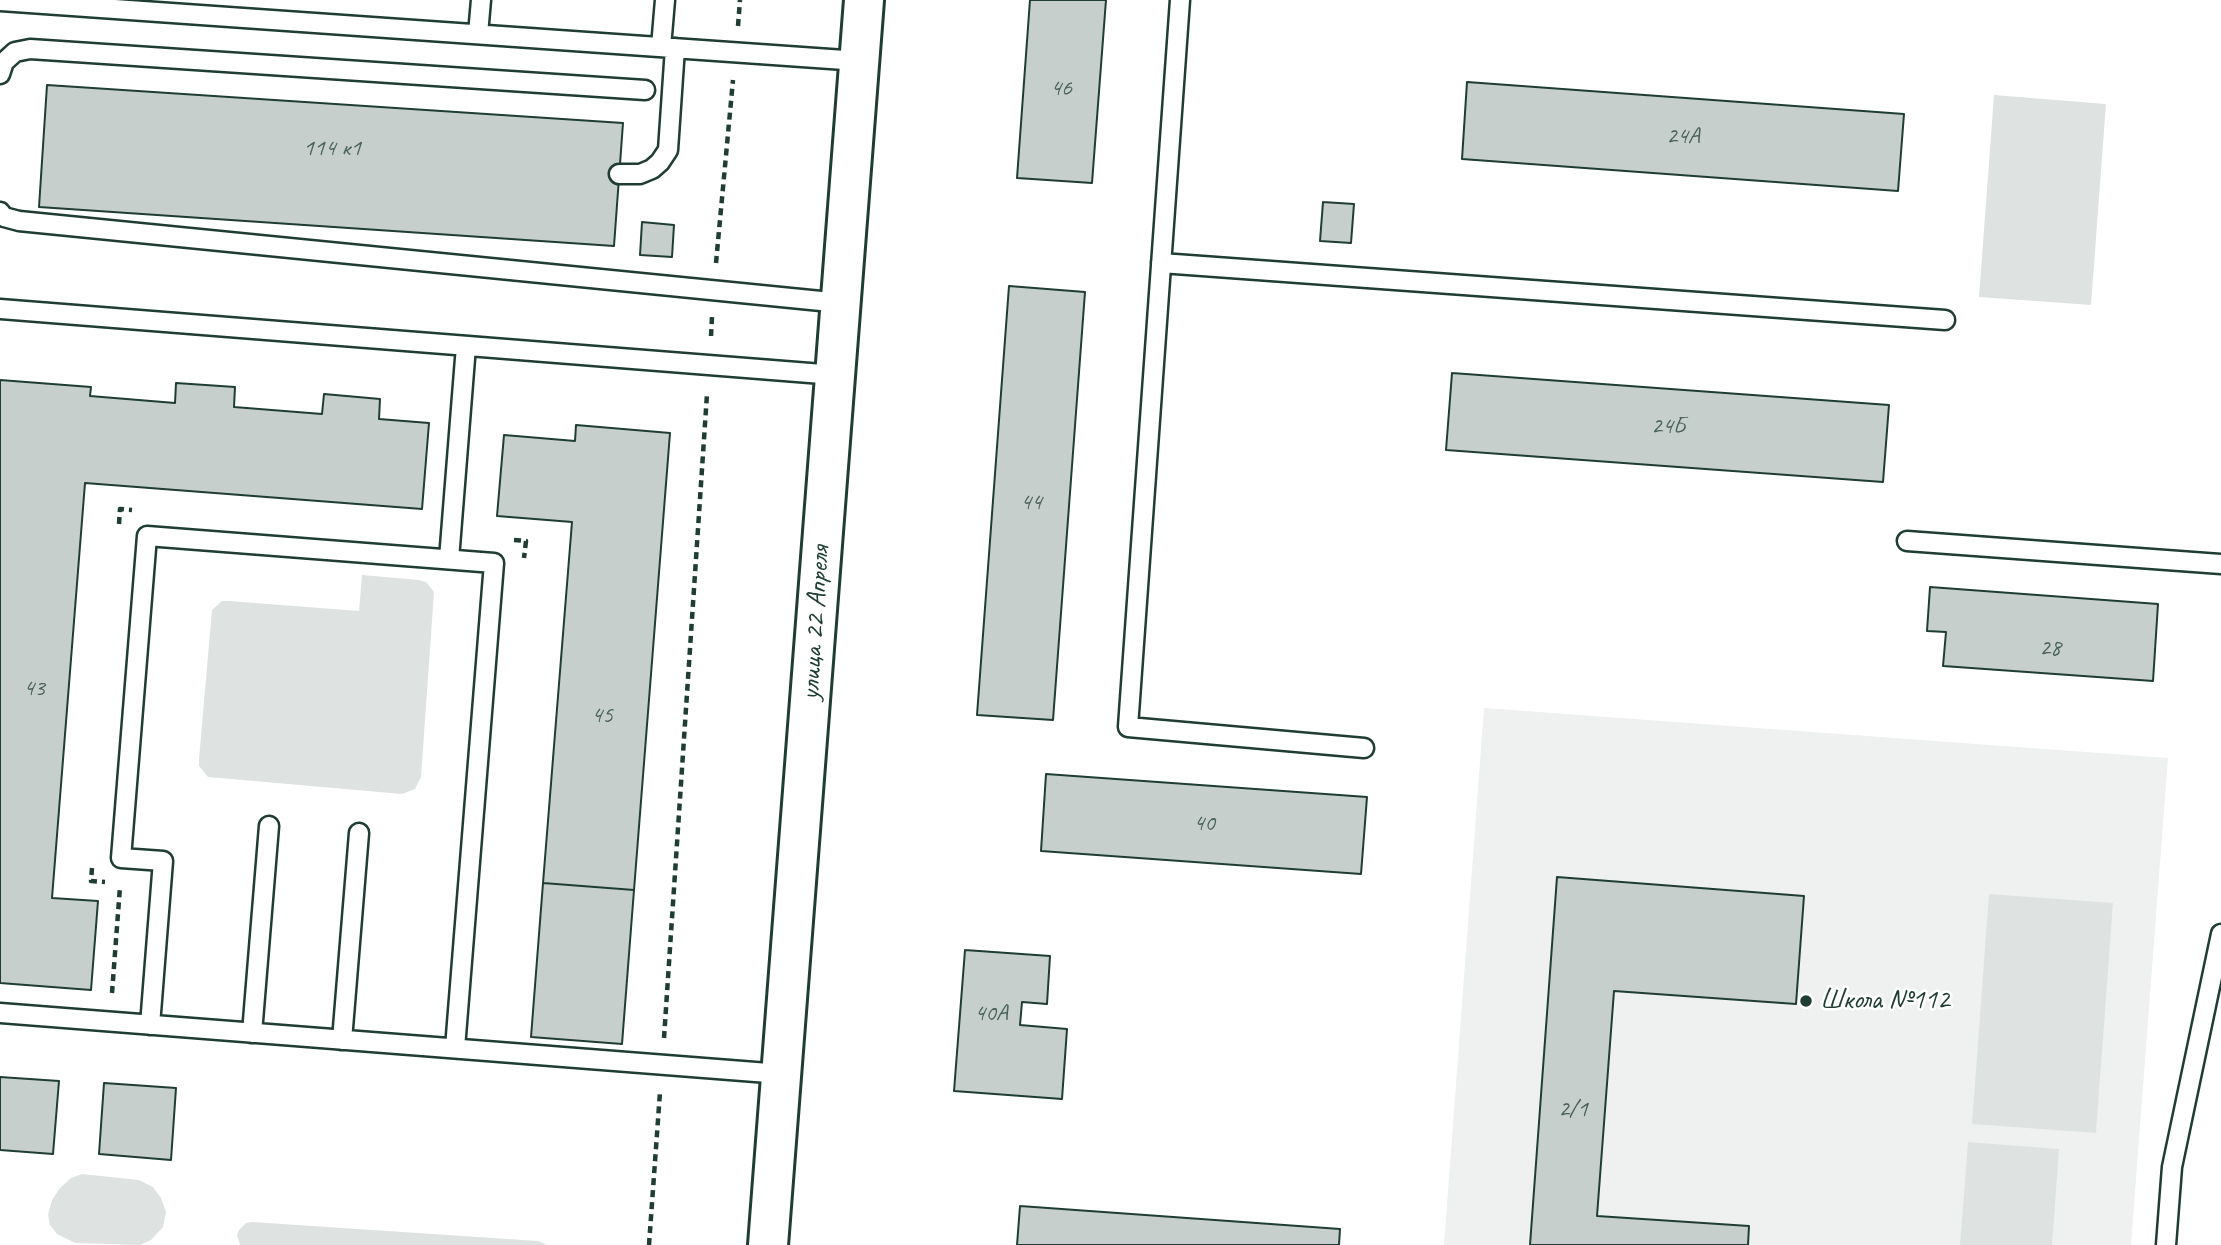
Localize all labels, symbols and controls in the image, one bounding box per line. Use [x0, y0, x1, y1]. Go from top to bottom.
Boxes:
house number: 46 [1050, 75, 1072, 103]
house number: 24А [1666, 123, 1700, 151]
house number: 114 к1 [303, 135, 361, 163]
house number: 24Б [1651, 413, 1685, 441]
house number: 44 [1020, 489, 1042, 517]
street label: улица 22 Апреля [794, 545, 838, 701]
house number: 28 [2039, 635, 2061, 663]
house number: 43 [23, 675, 45, 703]
house number: 45 [591, 702, 613, 730]
house number: 40 [1193, 810, 1215, 838]
place label: Школа №112 [1820, 984, 1949, 1018]
marker: Школа №112 [1798, 993, 1814, 1009]
house number: 40А [974, 1000, 1008, 1028]
house number: 2/1 [1558, 1096, 1588, 1124]

